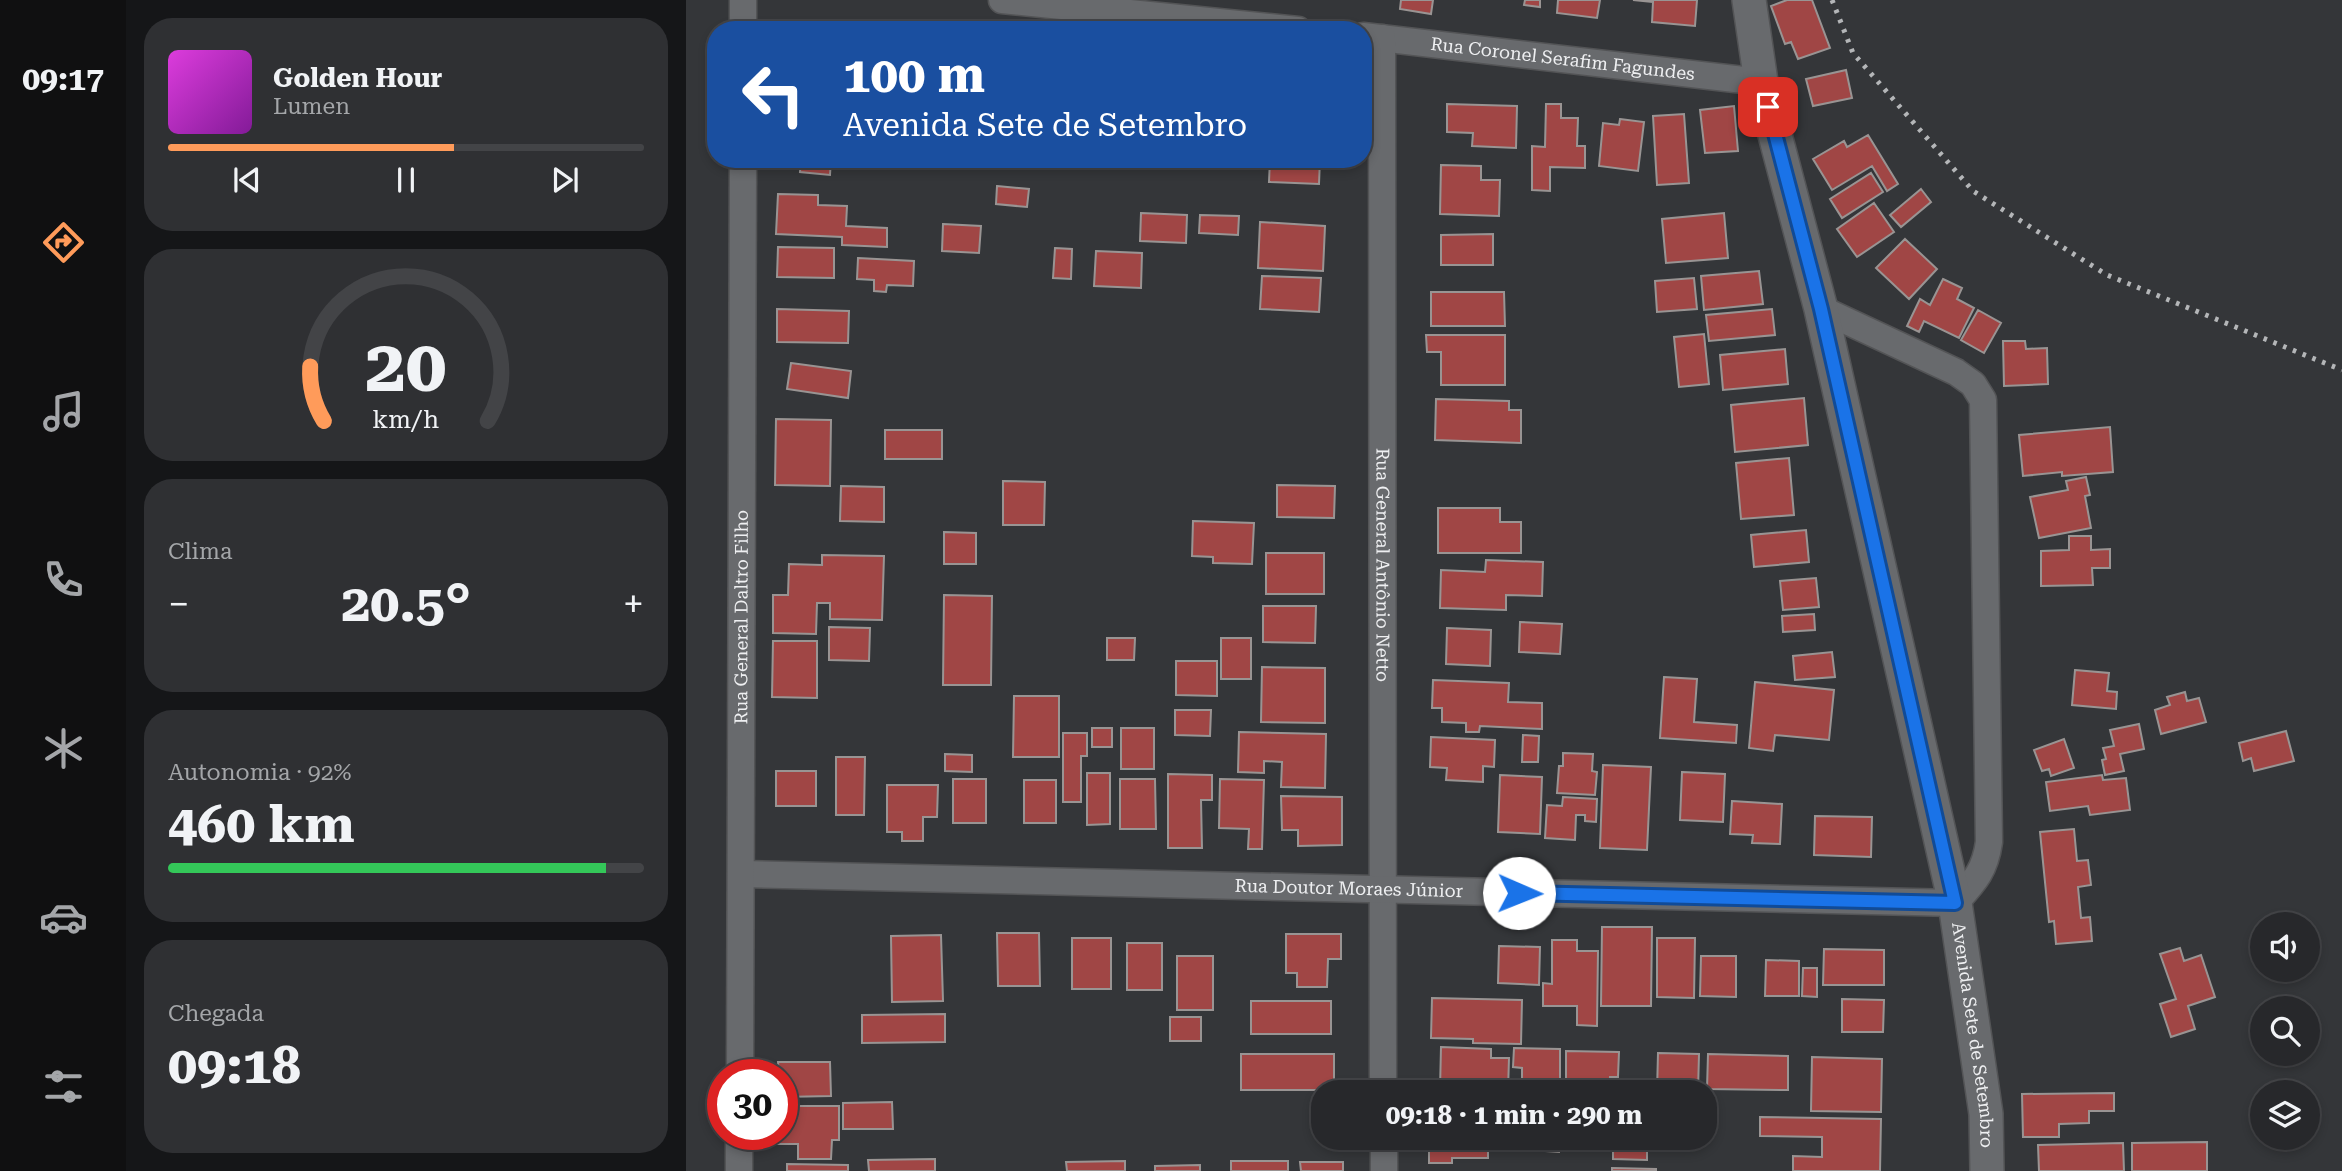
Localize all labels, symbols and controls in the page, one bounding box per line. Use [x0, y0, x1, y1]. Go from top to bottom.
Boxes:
street label: Rua Coronel Serafim Fagundes [1430, 33, 1696, 84]
text: 100 m [843, 47, 985, 104]
icon: left [728, 49, 819, 140]
text: 09:17 [22, 60, 104, 98]
text: Golden Hour [273, 63, 442, 93]
pin [1738, 77, 1798, 137]
icon: arrive [1749, 88, 1787, 126]
text: Lumen [273, 93, 350, 120]
text: Avenida Sete de Setembro [843, 106, 1247, 144]
icon: previous [228, 161, 266, 199]
icon: pause [387, 161, 425, 199]
icon: next [546, 161, 584, 199]
icon: directions [39, 218, 88, 267]
text: 20 [365, 324, 447, 409]
icon: music [39, 387, 88, 436]
text: km/h [373, 405, 439, 434]
street label: Rua General Antônio Netto [1372, 448, 1394, 682]
street label: Rua General Daltro Filho [730, 510, 752, 724]
text: Clima [168, 538, 232, 565]
icon: phone [39, 555, 88, 604]
text: 20.5° [341, 573, 471, 634]
text: − [168, 582, 189, 626]
text: + [623, 582, 644, 626]
icon: climate [39, 724, 88, 773]
text: Autonomia · 92% [168, 759, 352, 786]
text: 460 km [168, 794, 355, 855]
position arrow [1482, 856, 1556, 930]
street label: Rua Doutor Moraes Júnior [1234, 875, 1463, 901]
icon: car [39, 893, 88, 942]
map controls [2250, 912, 2320, 1150]
button: sound [2250, 912, 2320, 982]
street label: Avenida Sete de Setembro [1948, 921, 1998, 1148]
button: search [2250, 996, 2320, 1066]
text: Chegada [168, 1000, 264, 1027]
text: 09:18 [168, 1035, 301, 1096]
speed limit sign: 30 [707, 1059, 798, 1150]
icon: filters [39, 1062, 88, 1111]
button: layers [2250, 1080, 2320, 1150]
text: 09:18 · 1 min · 290 m [1386, 1100, 1642, 1130]

